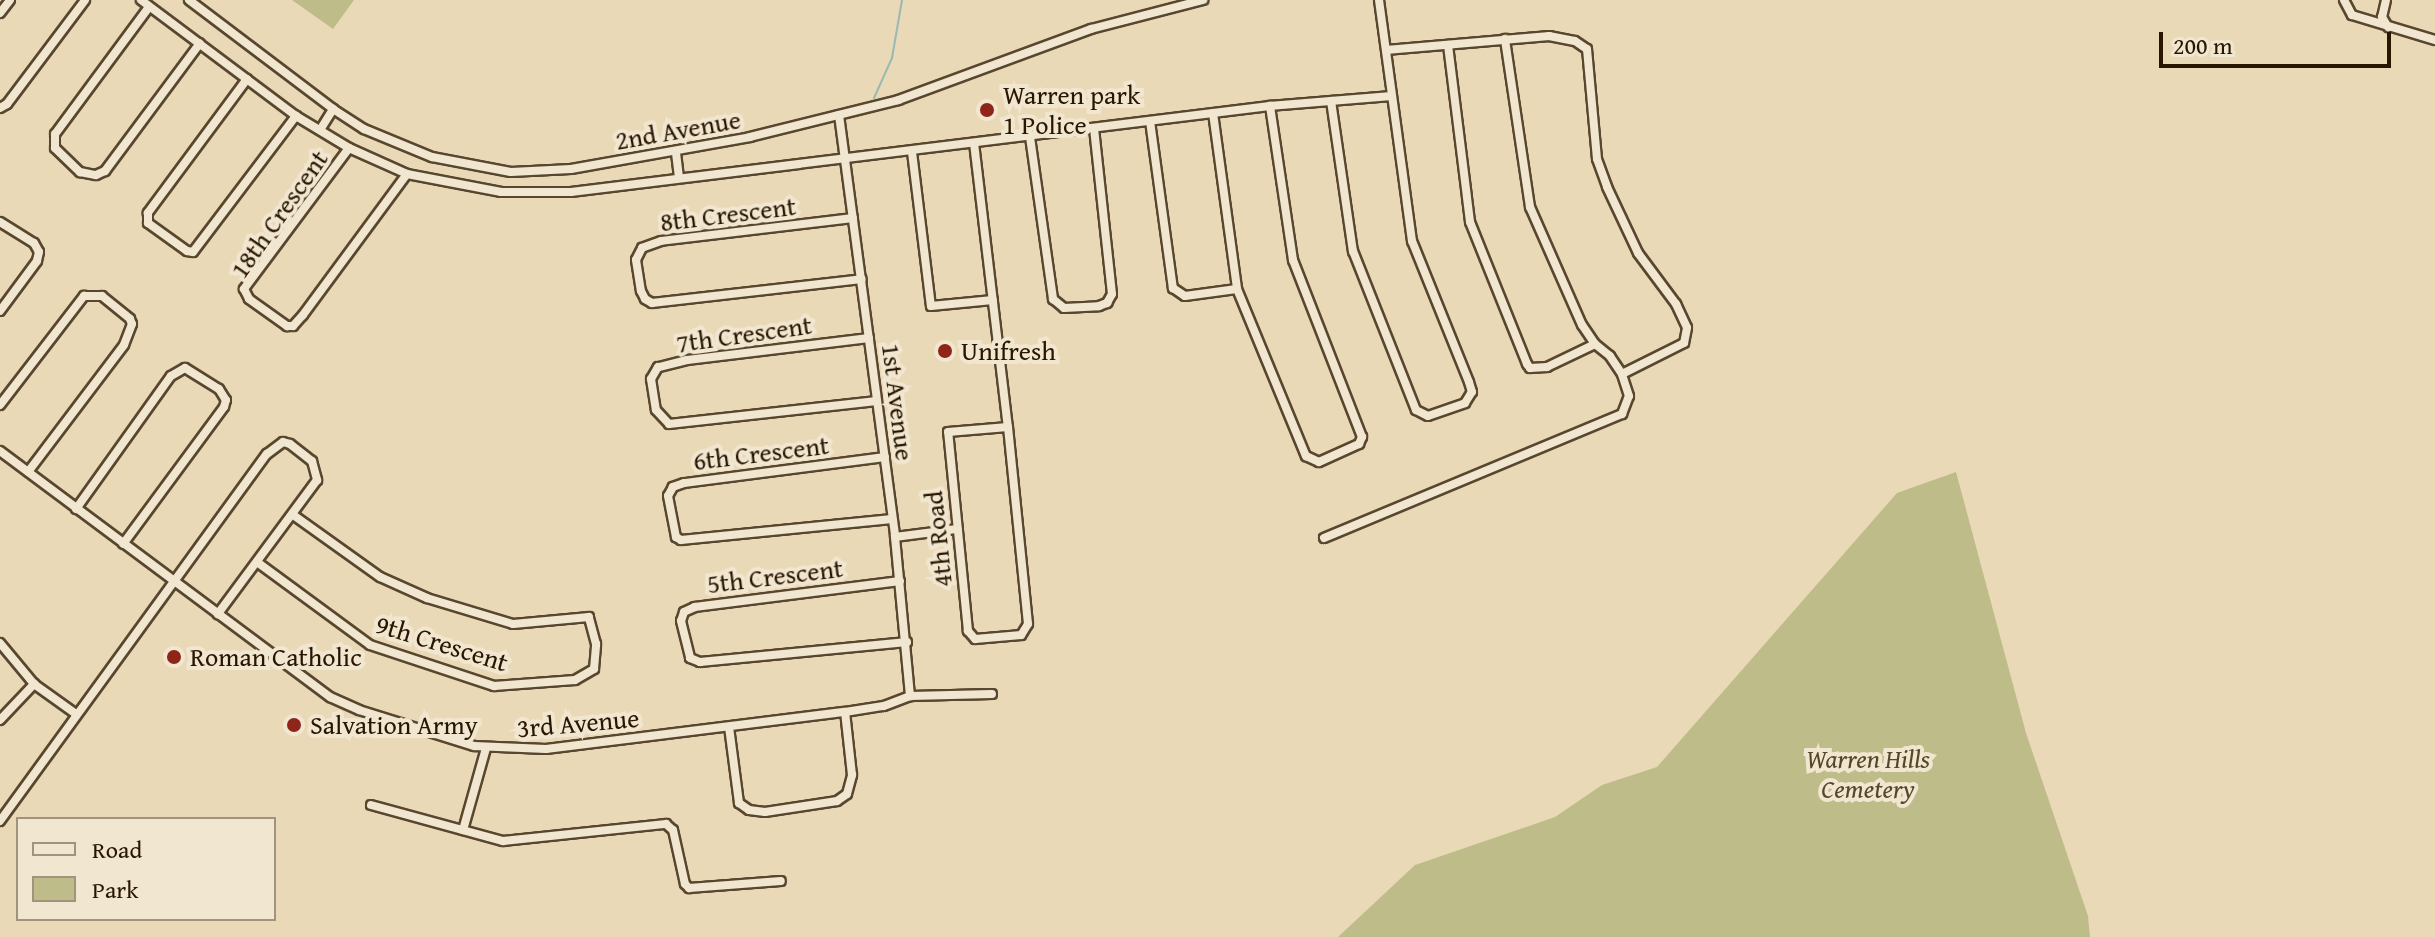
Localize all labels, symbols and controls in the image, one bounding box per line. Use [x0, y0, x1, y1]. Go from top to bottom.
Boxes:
scale bar [2163, 16, 2395, 66]
text: 200 m [2173, 28, 2233, 63]
place label: Warren park 1 Police [1003, 79, 1140, 140]
marker: Warren park 1 Police [978, 101, 996, 119]
street label: 2nd Avenue [613, 104, 743, 156]
street label: 18th Crescent [223, 144, 335, 284]
street label: 8th Crescent [658, 190, 798, 238]
street label: 7th Crescent [674, 309, 814, 359]
place label: Unifresh [961, 335, 1056, 367]
street label: 1st Avenue [875, 342, 921, 462]
marker: Unifresh [936, 342, 954, 360]
street label: 6th Crescent [691, 429, 831, 477]
street label: 4th Road [917, 489, 959, 589]
street label: 5th Crescent [705, 552, 845, 600]
street label: 9th Crescent [372, 608, 512, 678]
place label: Roman Catholic [190, 641, 362, 673]
marker: Roman Catholic [165, 648, 183, 666]
street label: 3rd Avenue [516, 702, 640, 744]
place label: Salvation Army [310, 709, 478, 741]
marker: Salvation Army [285, 716, 303, 734]
park label: Warren Hills Cemetery [1806, 743, 1930, 804]
legend [16, 817, 276, 921]
text: Road [92, 832, 142, 867]
text: Park [92, 872, 138, 907]

